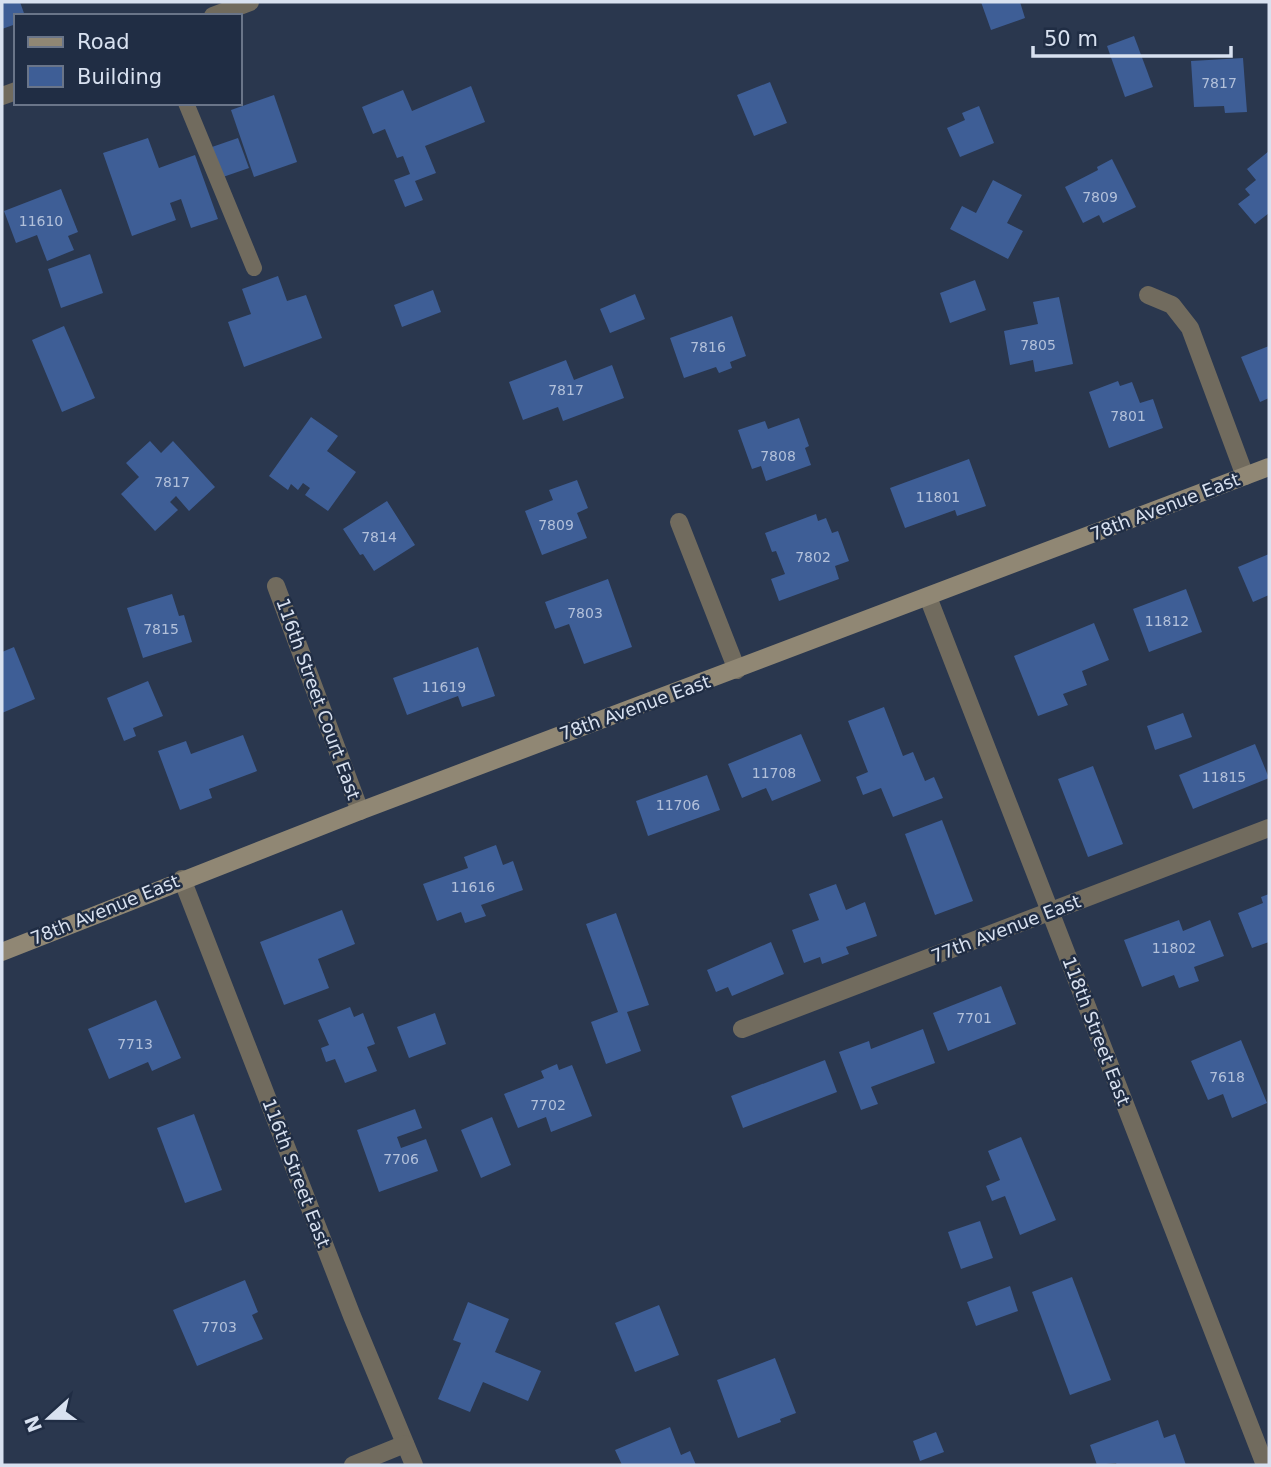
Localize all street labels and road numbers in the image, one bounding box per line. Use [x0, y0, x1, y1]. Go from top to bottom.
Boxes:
street label: 78th Avenue East [1087, 468, 1243, 545]
street label: 116th Street Court East [272, 595, 365, 802]
street label: 78th Avenue East [557, 671, 713, 745]
street label: 78th Avenue East [27, 870, 182, 949]
street label: 77th Avenue East [928, 890, 1084, 967]
street label: 118th Street East [1058, 953, 1135, 1108]
street label: 116th Street East [258, 1095, 335, 1250]

